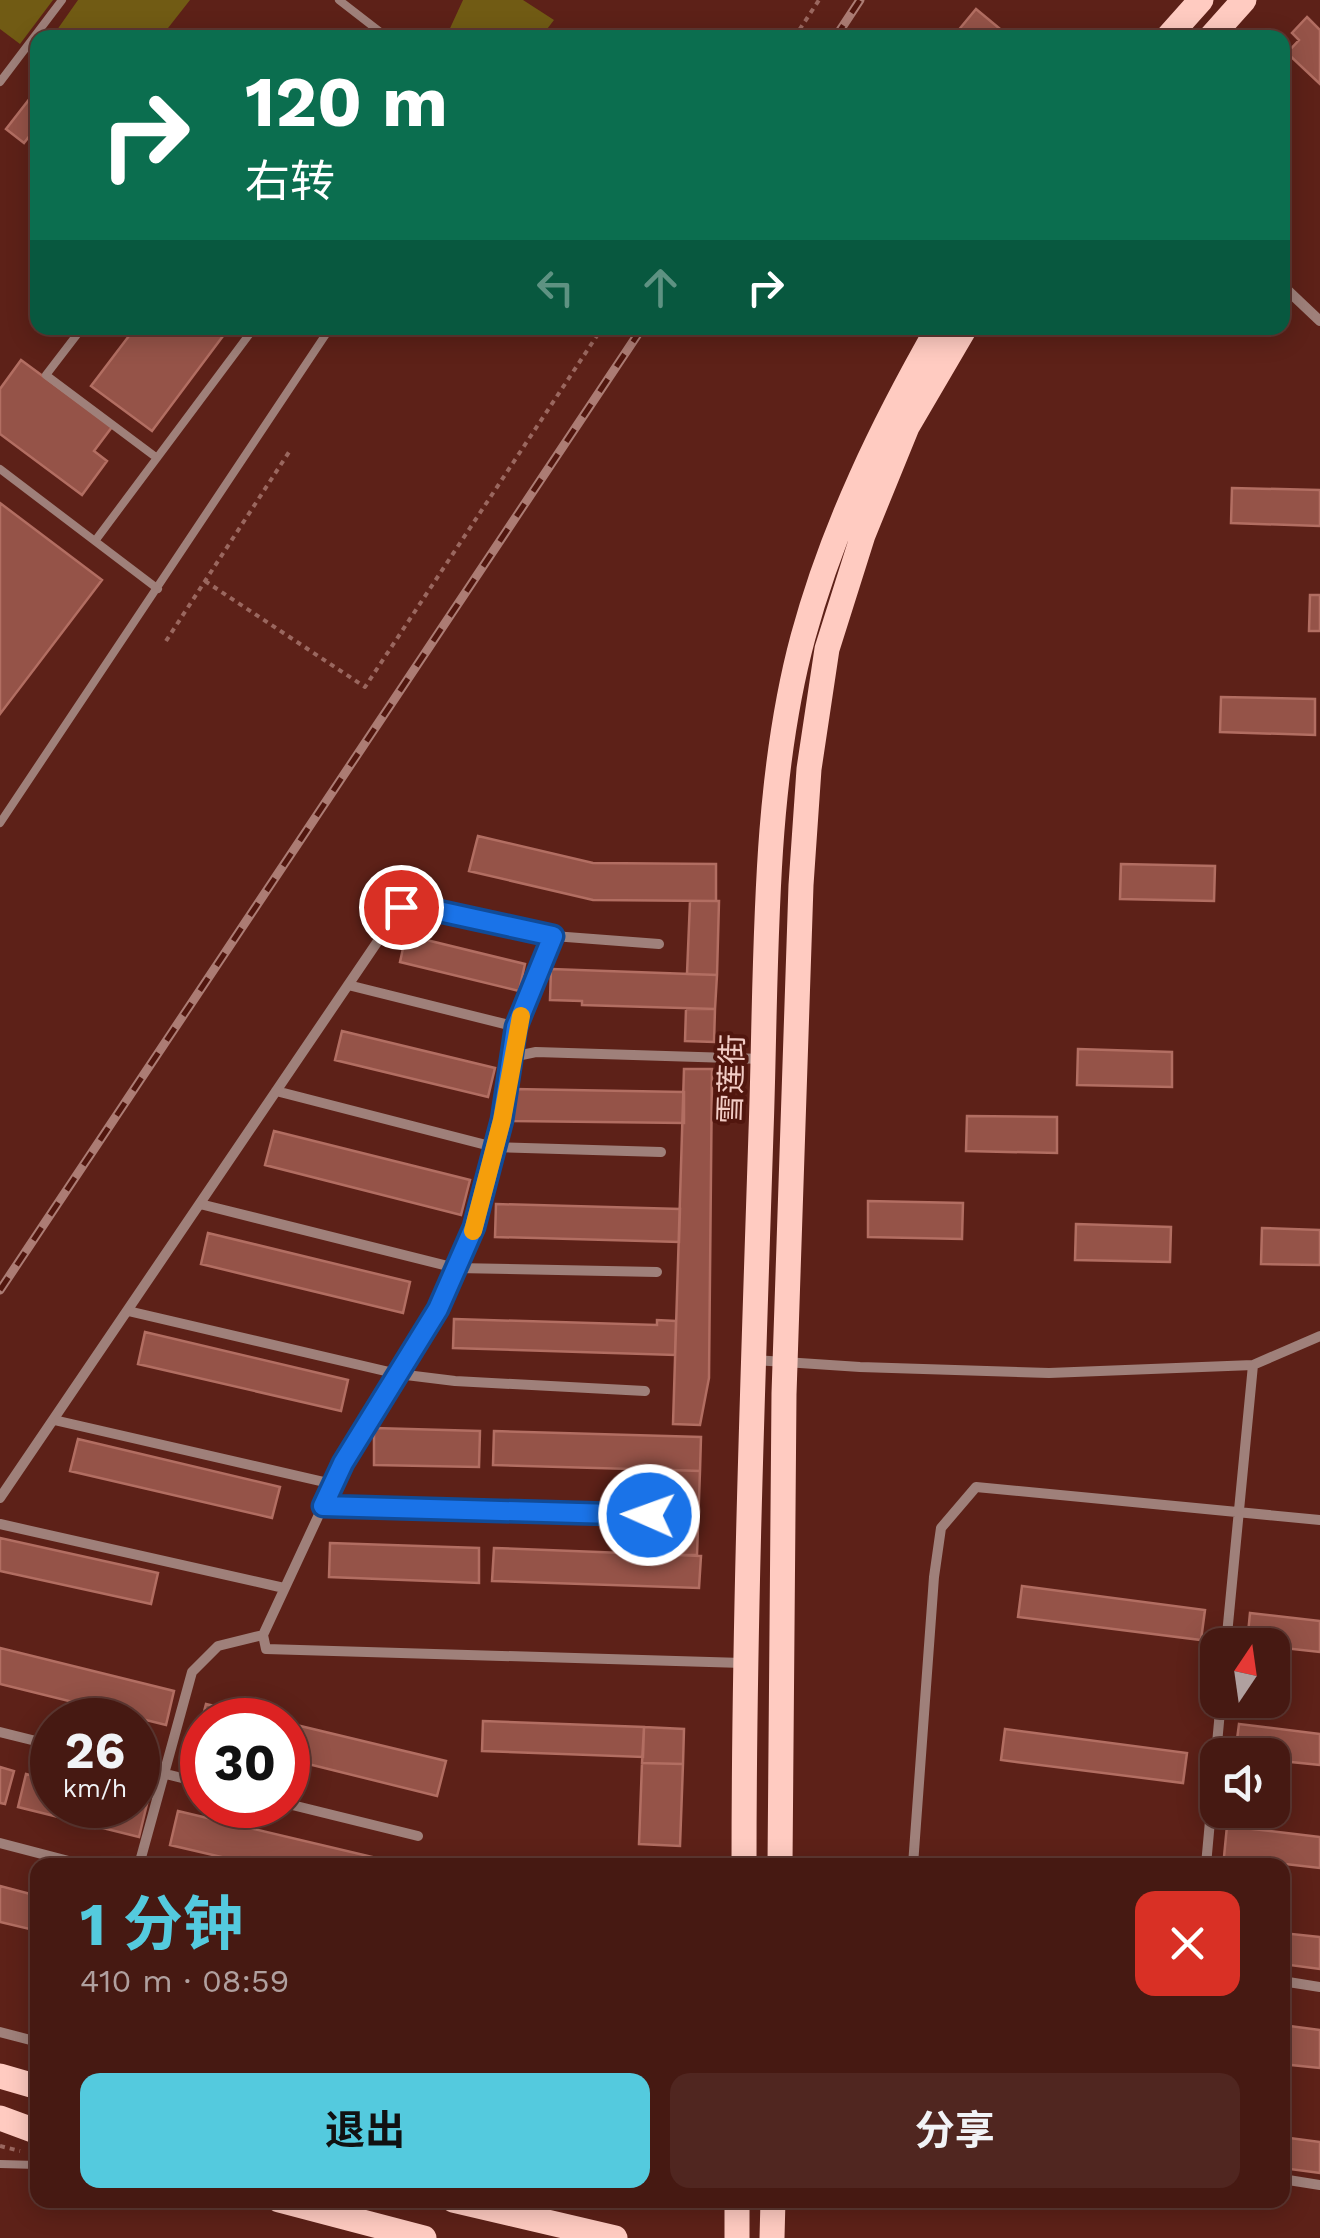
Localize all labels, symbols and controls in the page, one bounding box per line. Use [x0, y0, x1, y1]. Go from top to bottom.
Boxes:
text: 120 m [245, 61, 448, 143]
icon: right [80, 70, 210, 200]
text: 右转 [245, 155, 335, 208]
icon: left [528, 260, 583, 315]
icon: ahead [633, 260, 688, 315]
icon: right [738, 260, 793, 315]
pin [359, 865, 444, 950]
icon: arrive [374, 880, 429, 935]
street label: 雪莲街 [712, 1033, 750, 1125]
position arrow [597, 1463, 701, 1567]
north arrow [1200, 1628, 1290, 1718]
map controls [1200, 1628, 1290, 1828]
speed limit sign: 30 [180, 1698, 310, 1828]
text: 26 [65, 1721, 125, 1780]
button: sound [1200, 1738, 1290, 1828]
text: km/h [63, 1774, 127, 1803]
text: 1 分钟 [80, 1889, 243, 1960]
button: close [1135, 1891, 1240, 1996]
text: 410 m · 08:59 [80, 1962, 289, 2000]
button: 退出 [80, 2073, 650, 2188]
button: 分享 [670, 2073, 1240, 2188]

